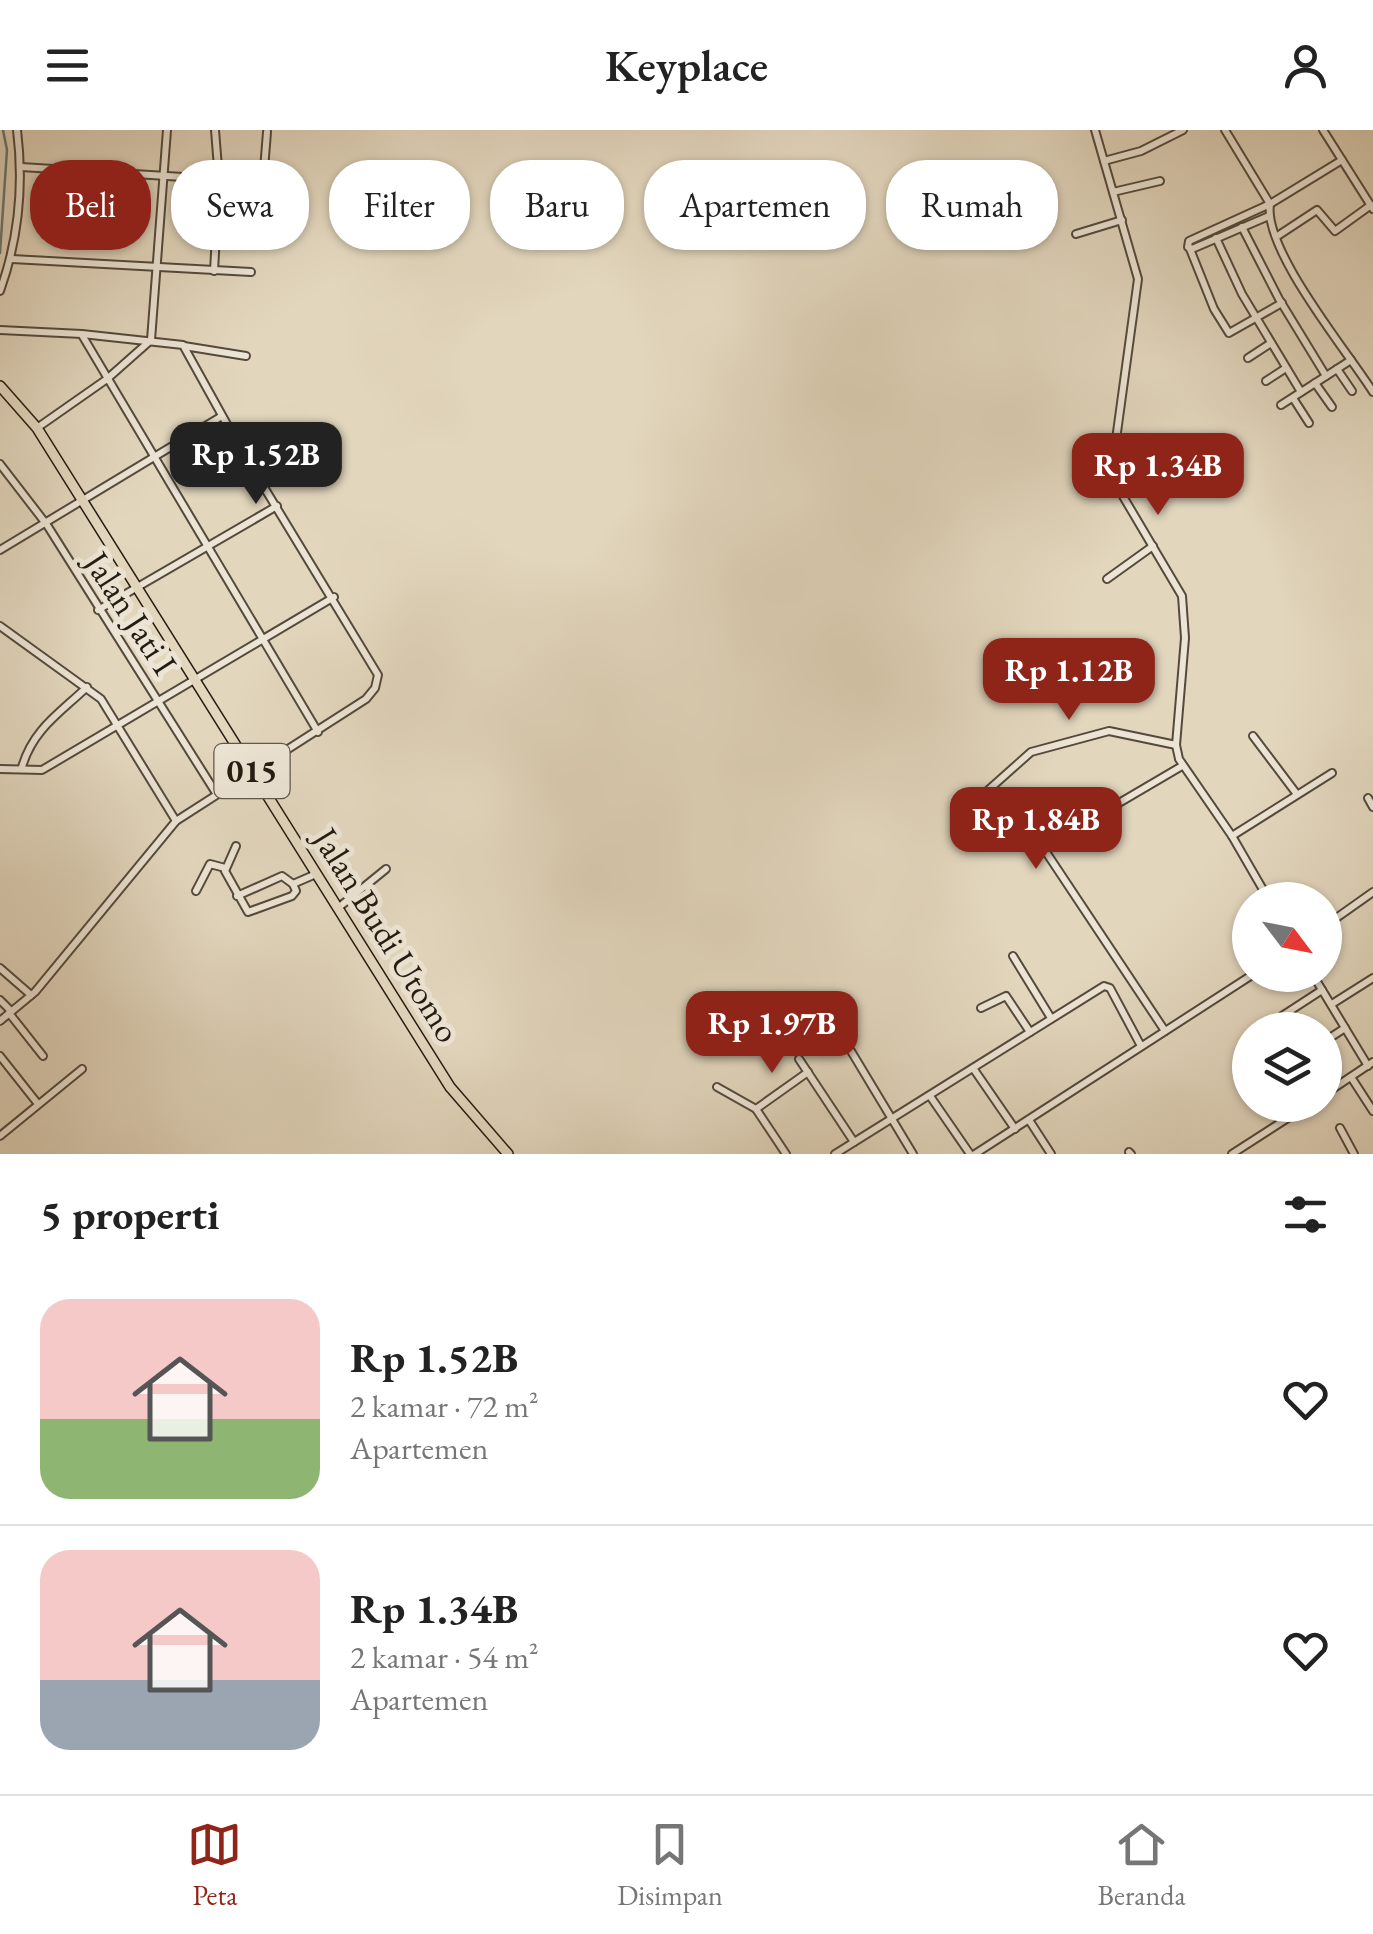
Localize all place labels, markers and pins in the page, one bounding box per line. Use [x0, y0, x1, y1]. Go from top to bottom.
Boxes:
pin: Rp 1.52B [153, 422, 359, 507]
pin: Rp 1.34B [1055, 433, 1261, 518]
pin: Rp 1.12B [966, 638, 1172, 723]
pin: Rp 1.84B [933, 787, 1139, 872]
pin: Rp 1.97B [669, 991, 875, 1076]

